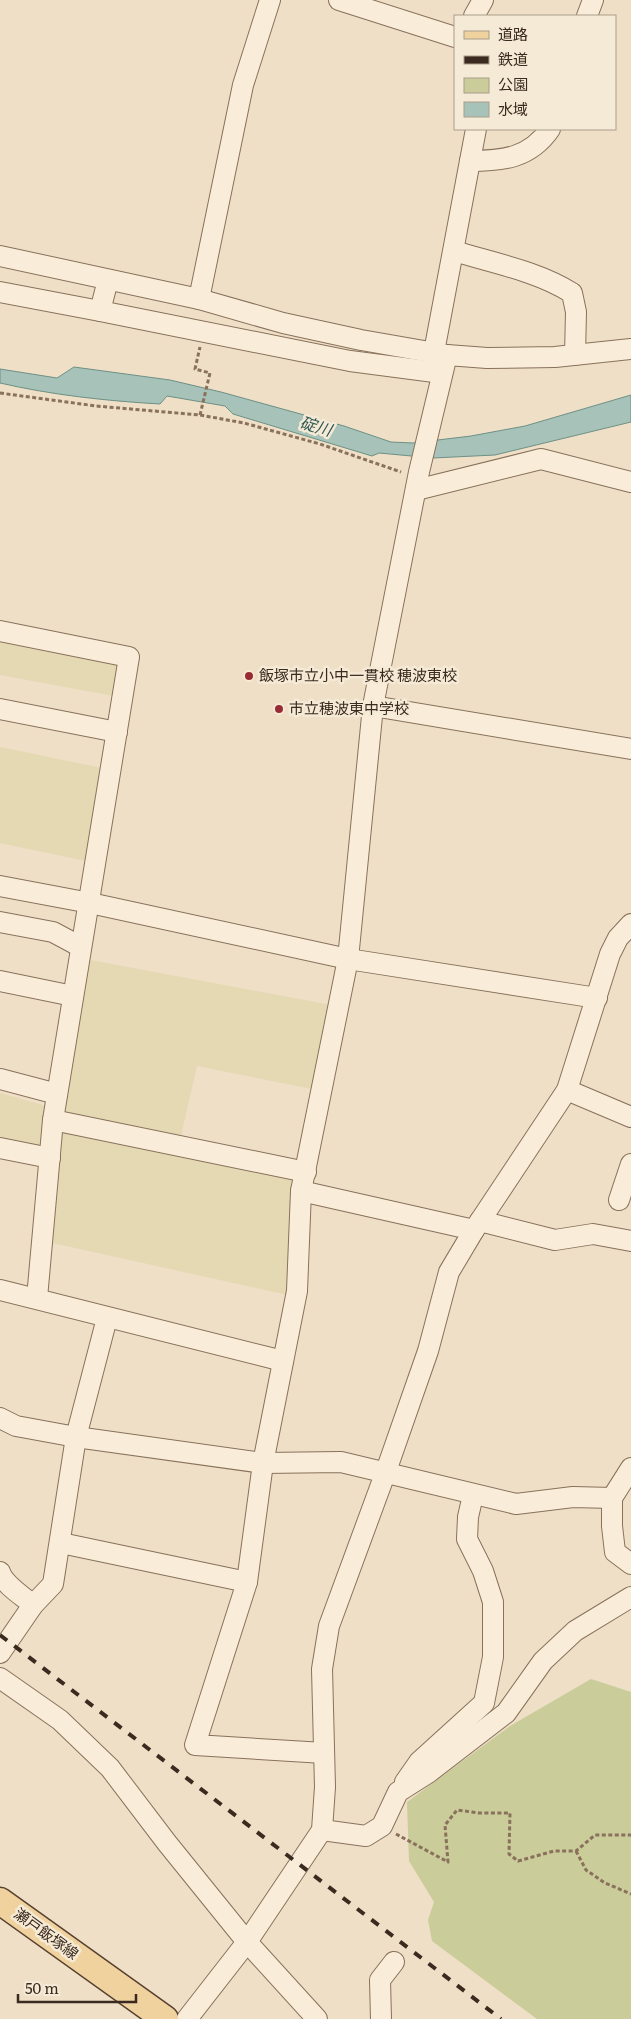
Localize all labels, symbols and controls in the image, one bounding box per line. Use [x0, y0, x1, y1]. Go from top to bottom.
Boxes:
legend [454, 15, 616, 130]
text: 道路 [498, 22, 528, 45]
text: 鉄道 [498, 47, 528, 70]
text: 公園 [498, 72, 528, 95]
text: 水域 [498, 97, 528, 120]
water label: 碇川 [298, 409, 337, 442]
place label: 飯塚市立小中一貫校 穂波東校 [259, 663, 457, 686]
marker: 飯塚市立小中一貫校 穂波東校 [243, 670, 255, 682]
place label: 市立穂波東中学校 [289, 696, 409, 719]
marker: 市立穂波東中学校 [273, 703, 285, 715]
street label: 瀬戸飯塚線 [10, 1901, 84, 1964]
scale bar [18, 1972, 135, 2004]
text: 50 m [25, 1976, 59, 1999]

